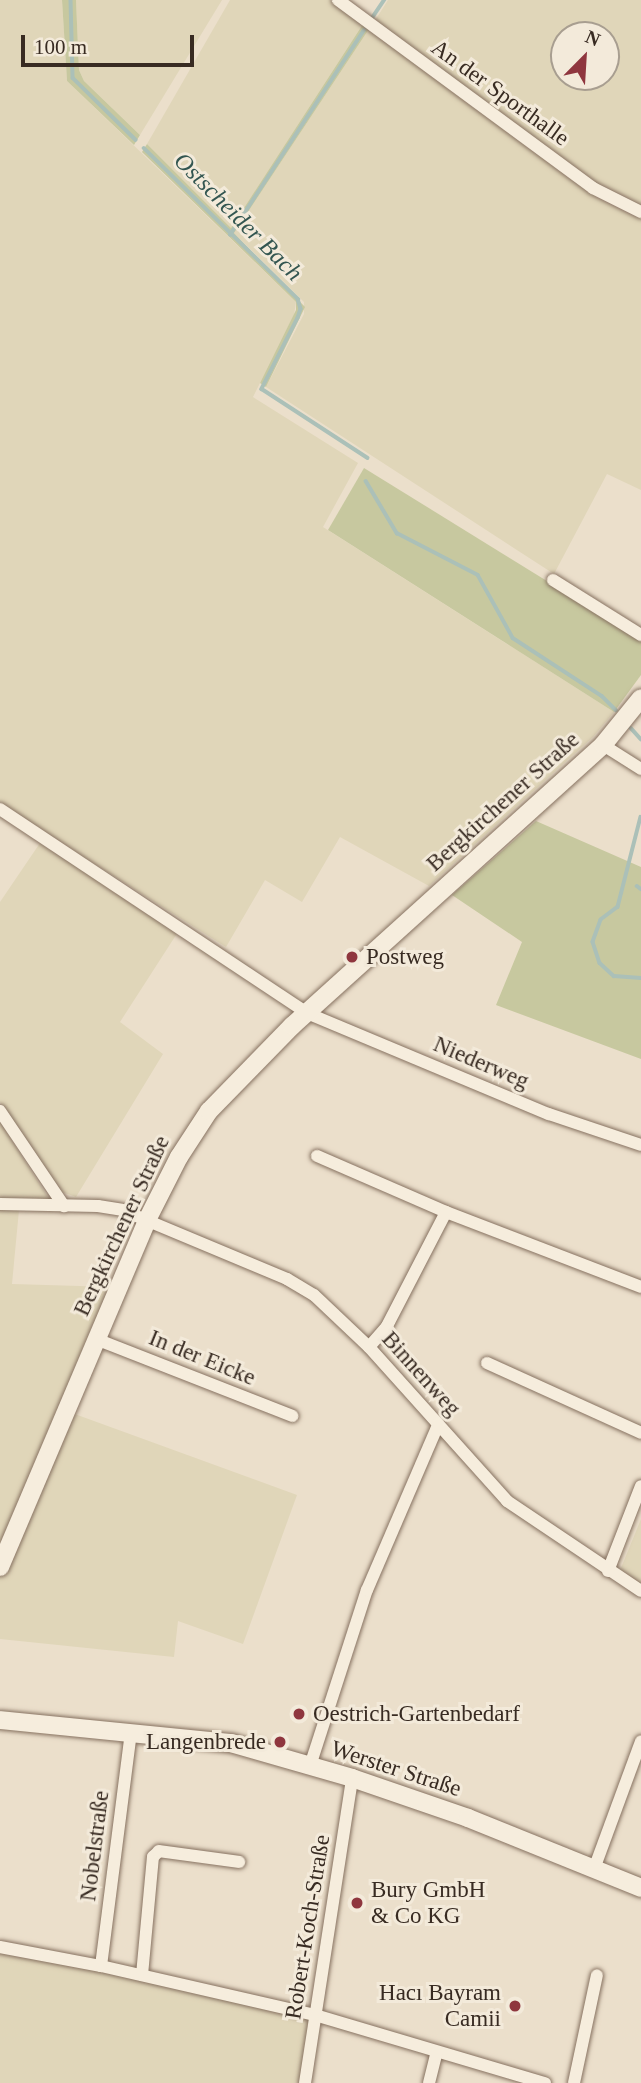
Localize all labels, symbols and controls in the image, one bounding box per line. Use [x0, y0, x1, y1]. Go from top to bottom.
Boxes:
scale bar [24, 21, 198, 65]
north arrow [550, 21, 620, 91]
text: N [582, 26, 603, 51]
street label: An der Sporthalle [426, 34, 574, 152]
text: 100 m [34, 35, 87, 59]
water label: Ostscheider Bach [168, 147, 308, 287]
street label: Bergkirchener Straße [421, 726, 585, 878]
place label: Postweg [366, 943, 444, 971]
marker: Postweg [344, 949, 360, 965]
street label: Niederweg [429, 1031, 533, 1095]
street label: Bergkirchener Straße [68, 1132, 176, 1320]
street label: In der Eicke [145, 1324, 259, 1392]
street label: Binnenweg [376, 1326, 466, 1422]
place label: Oestrich-Gartenbedarf [313, 1700, 520, 1728]
marker: Oestrich-Gartenbedarf [291, 1706, 307, 1722]
place label: Langenbrede [146, 1728, 266, 1756]
marker: Langenbrede [272, 1734, 288, 1750]
street label: Werster Straße [327, 1735, 465, 1803]
street label: Nobelstraße [75, 1789, 115, 1903]
street label: Robert-Koch-Straße [280, 1833, 336, 2021]
place label: Bury GmbH & Co KG [371, 1876, 485, 1930]
marker: Bury GmbH & Co KG [349, 1895, 365, 1911]
place label: Hacı Bayram Camii [379, 1979, 501, 2033]
marker: Hacı Bayram Camii [507, 1998, 523, 2014]

